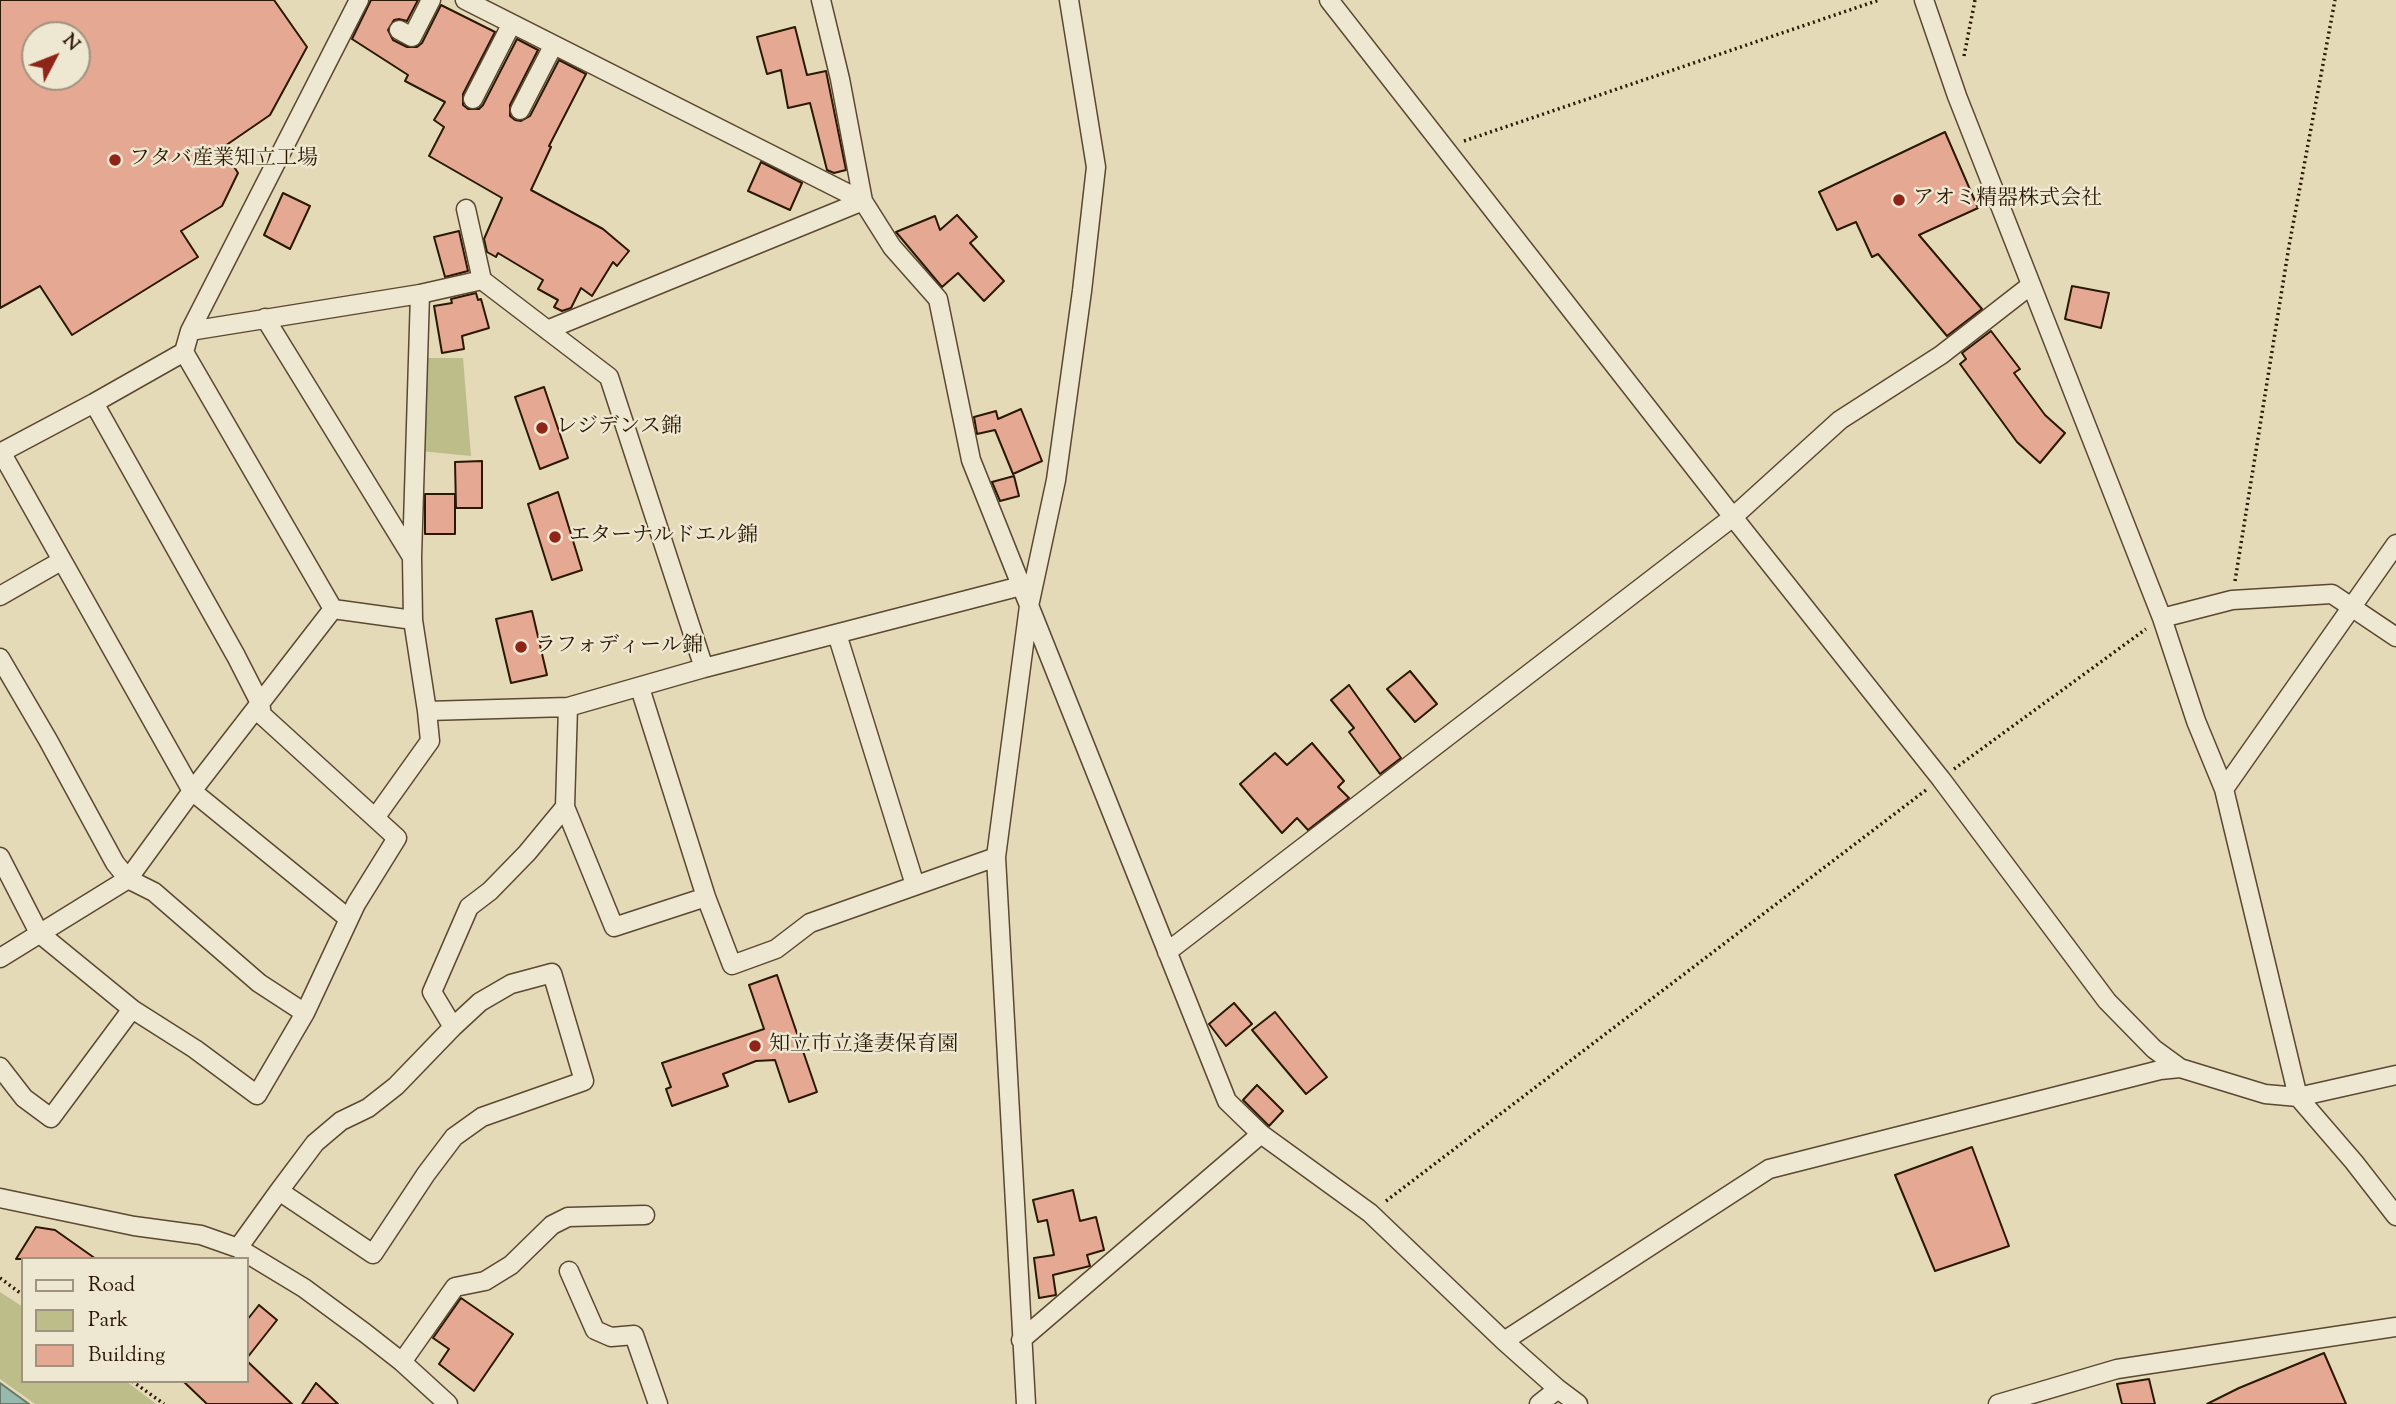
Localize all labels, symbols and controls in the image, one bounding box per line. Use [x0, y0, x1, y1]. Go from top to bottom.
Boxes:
north arrow [21, 21, 91, 91]
text: N [55, 28, 86, 58]
place label: フタバ産業知立工場 [129, 147, 318, 173]
marker: フタバ産業知立工場 [107, 152, 123, 168]
place label: アオミ精器株式会社 [1913, 187, 2102, 213]
marker: アオミ精器株式会社 [1891, 192, 1907, 208]
place label: レジデンス錦 [556, 415, 682, 441]
marker: レジデンス錦 [534, 420, 550, 436]
place label: エターナルドエル錦 [569, 524, 758, 550]
marker: エターナルドエル錦 [547, 529, 563, 545]
place label: ラフォディール錦 [535, 634, 703, 660]
marker: ラフォディール錦 [513, 639, 529, 655]
place label: 知立市立逢妻保育園 [769, 1033, 958, 1059]
marker: 知立市立逢妻保育園 [747, 1038, 763, 1054]
legend [21, 1257, 248, 1383]
text: Road [88, 1271, 135, 1301]
text: Park [88, 1306, 128, 1336]
text: Building [88, 1341, 165, 1371]

